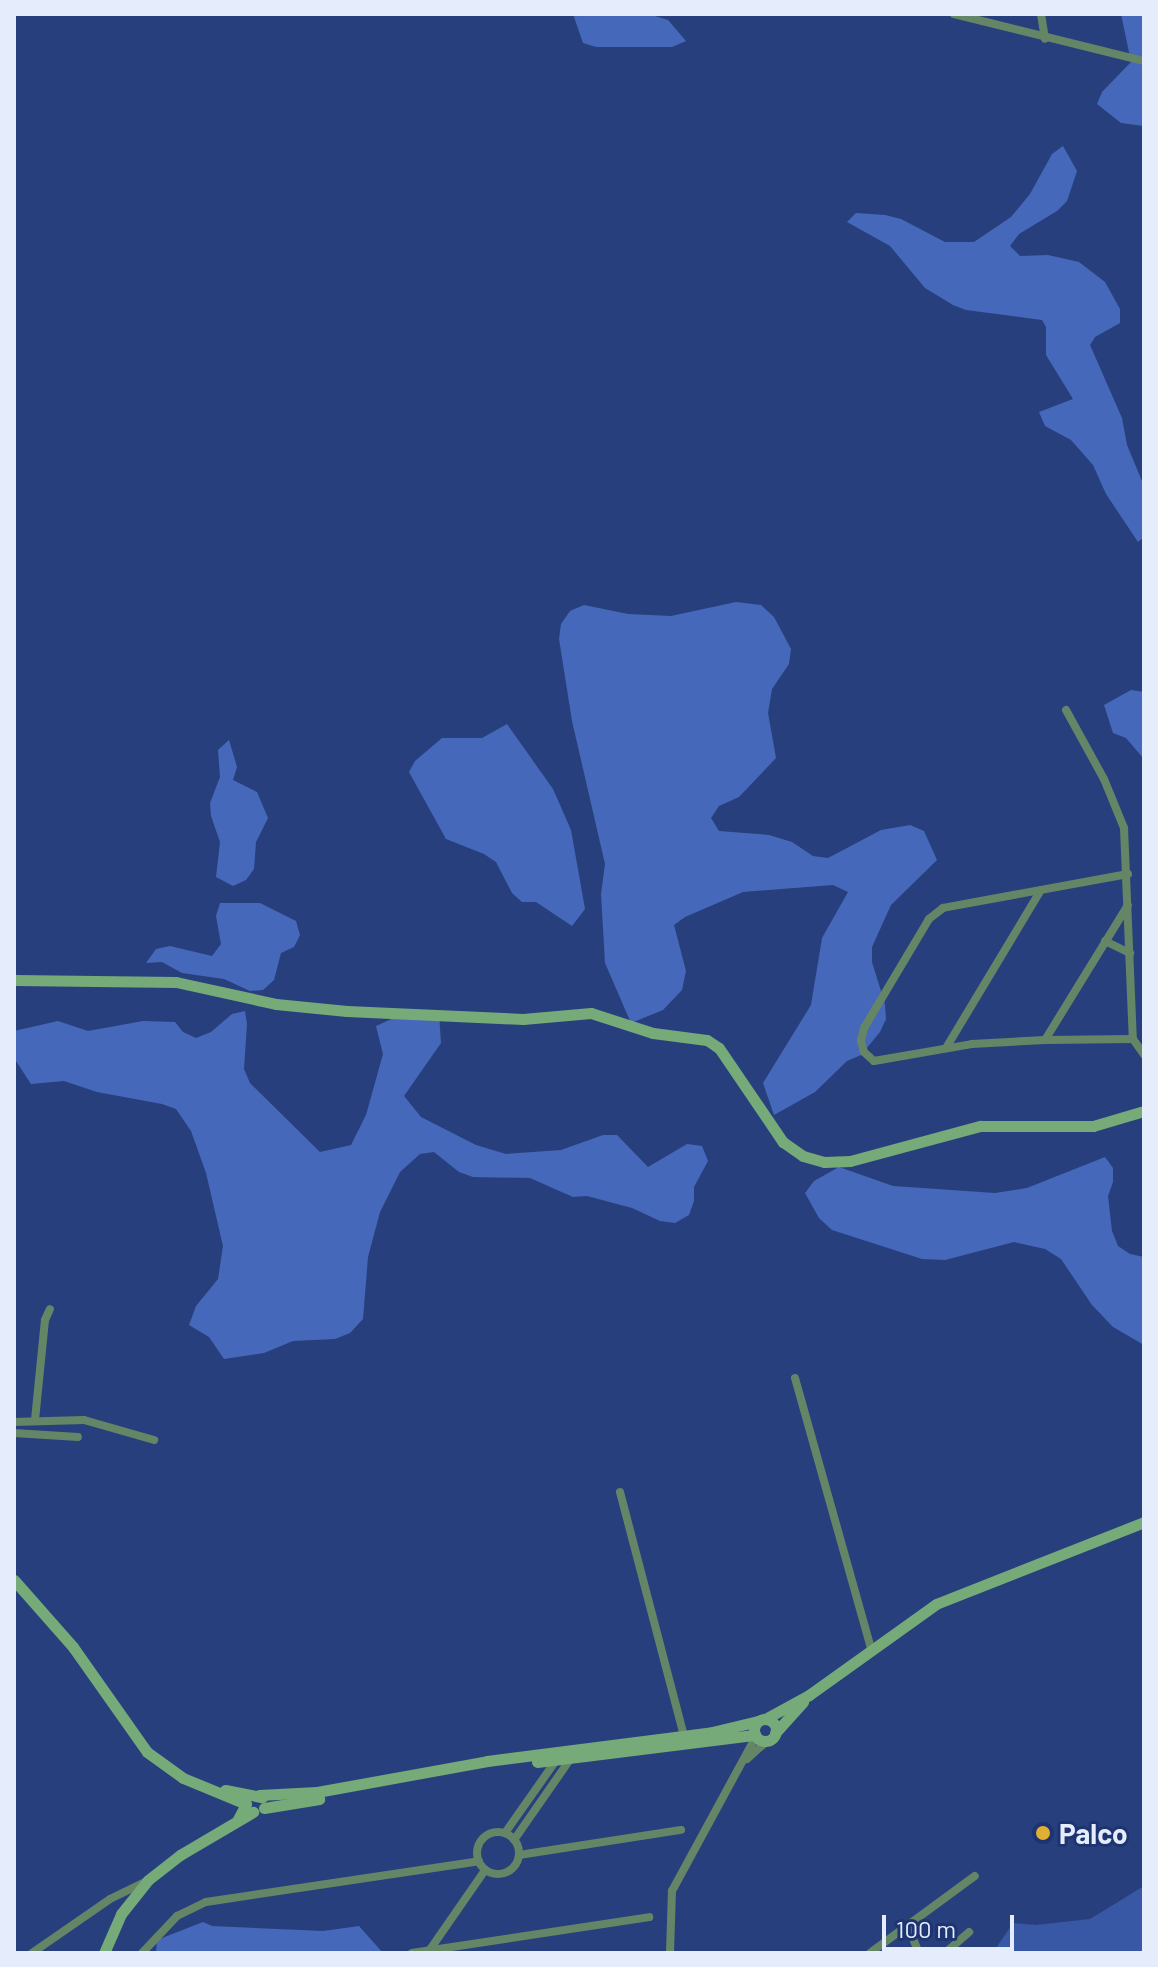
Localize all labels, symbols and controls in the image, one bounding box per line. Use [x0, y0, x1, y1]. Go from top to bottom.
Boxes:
place label: Palco [1059, 1816, 1128, 1850]
marker: Palco [1034, 1824, 1052, 1842]
scale bar [886, 1899, 1018, 1949]
text: 100 m [896, 1914, 956, 1943]

